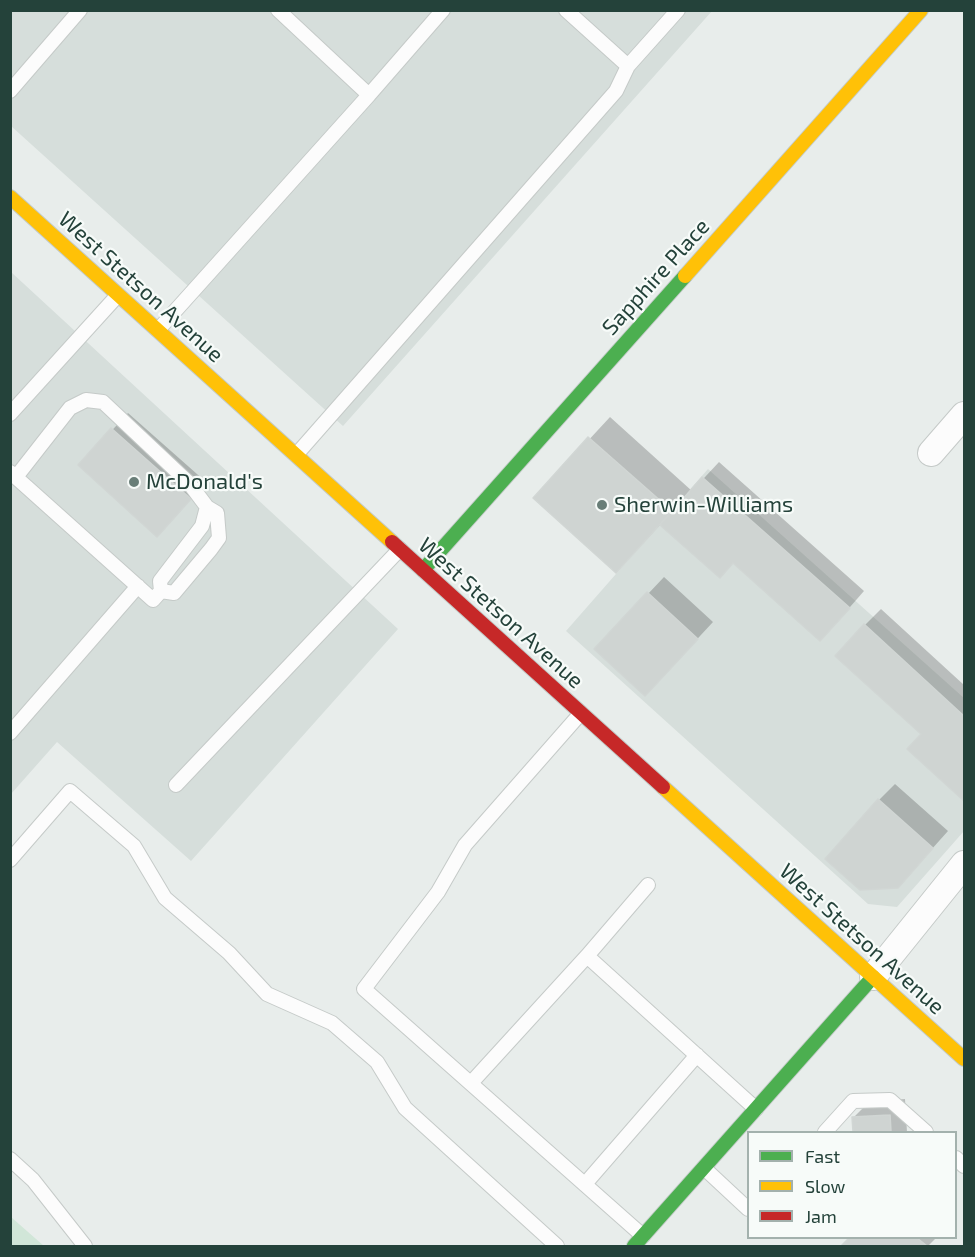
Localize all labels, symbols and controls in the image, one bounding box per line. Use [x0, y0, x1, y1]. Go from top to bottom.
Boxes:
street label: West Stetson Avenue [53, 206, 229, 368]
street label: Sapphire Place [597, 213, 715, 341]
place label: McDonald's [146, 469, 263, 495]
marker: McDonald's [127, 475, 141, 489]
place label: Sherwin-Williams [614, 492, 793, 518]
marker: Sherwin-Williams [595, 498, 609, 512]
street label: West Stetson Avenue [413, 532, 589, 694]
street label: West Stetson Avenue [774, 858, 950, 1020]
legend [747, 1131, 957, 1239]
text: Fast [805, 1145, 840, 1167]
text: Slow [805, 1175, 845, 1197]
text: Jam [805, 1205, 837, 1227]

